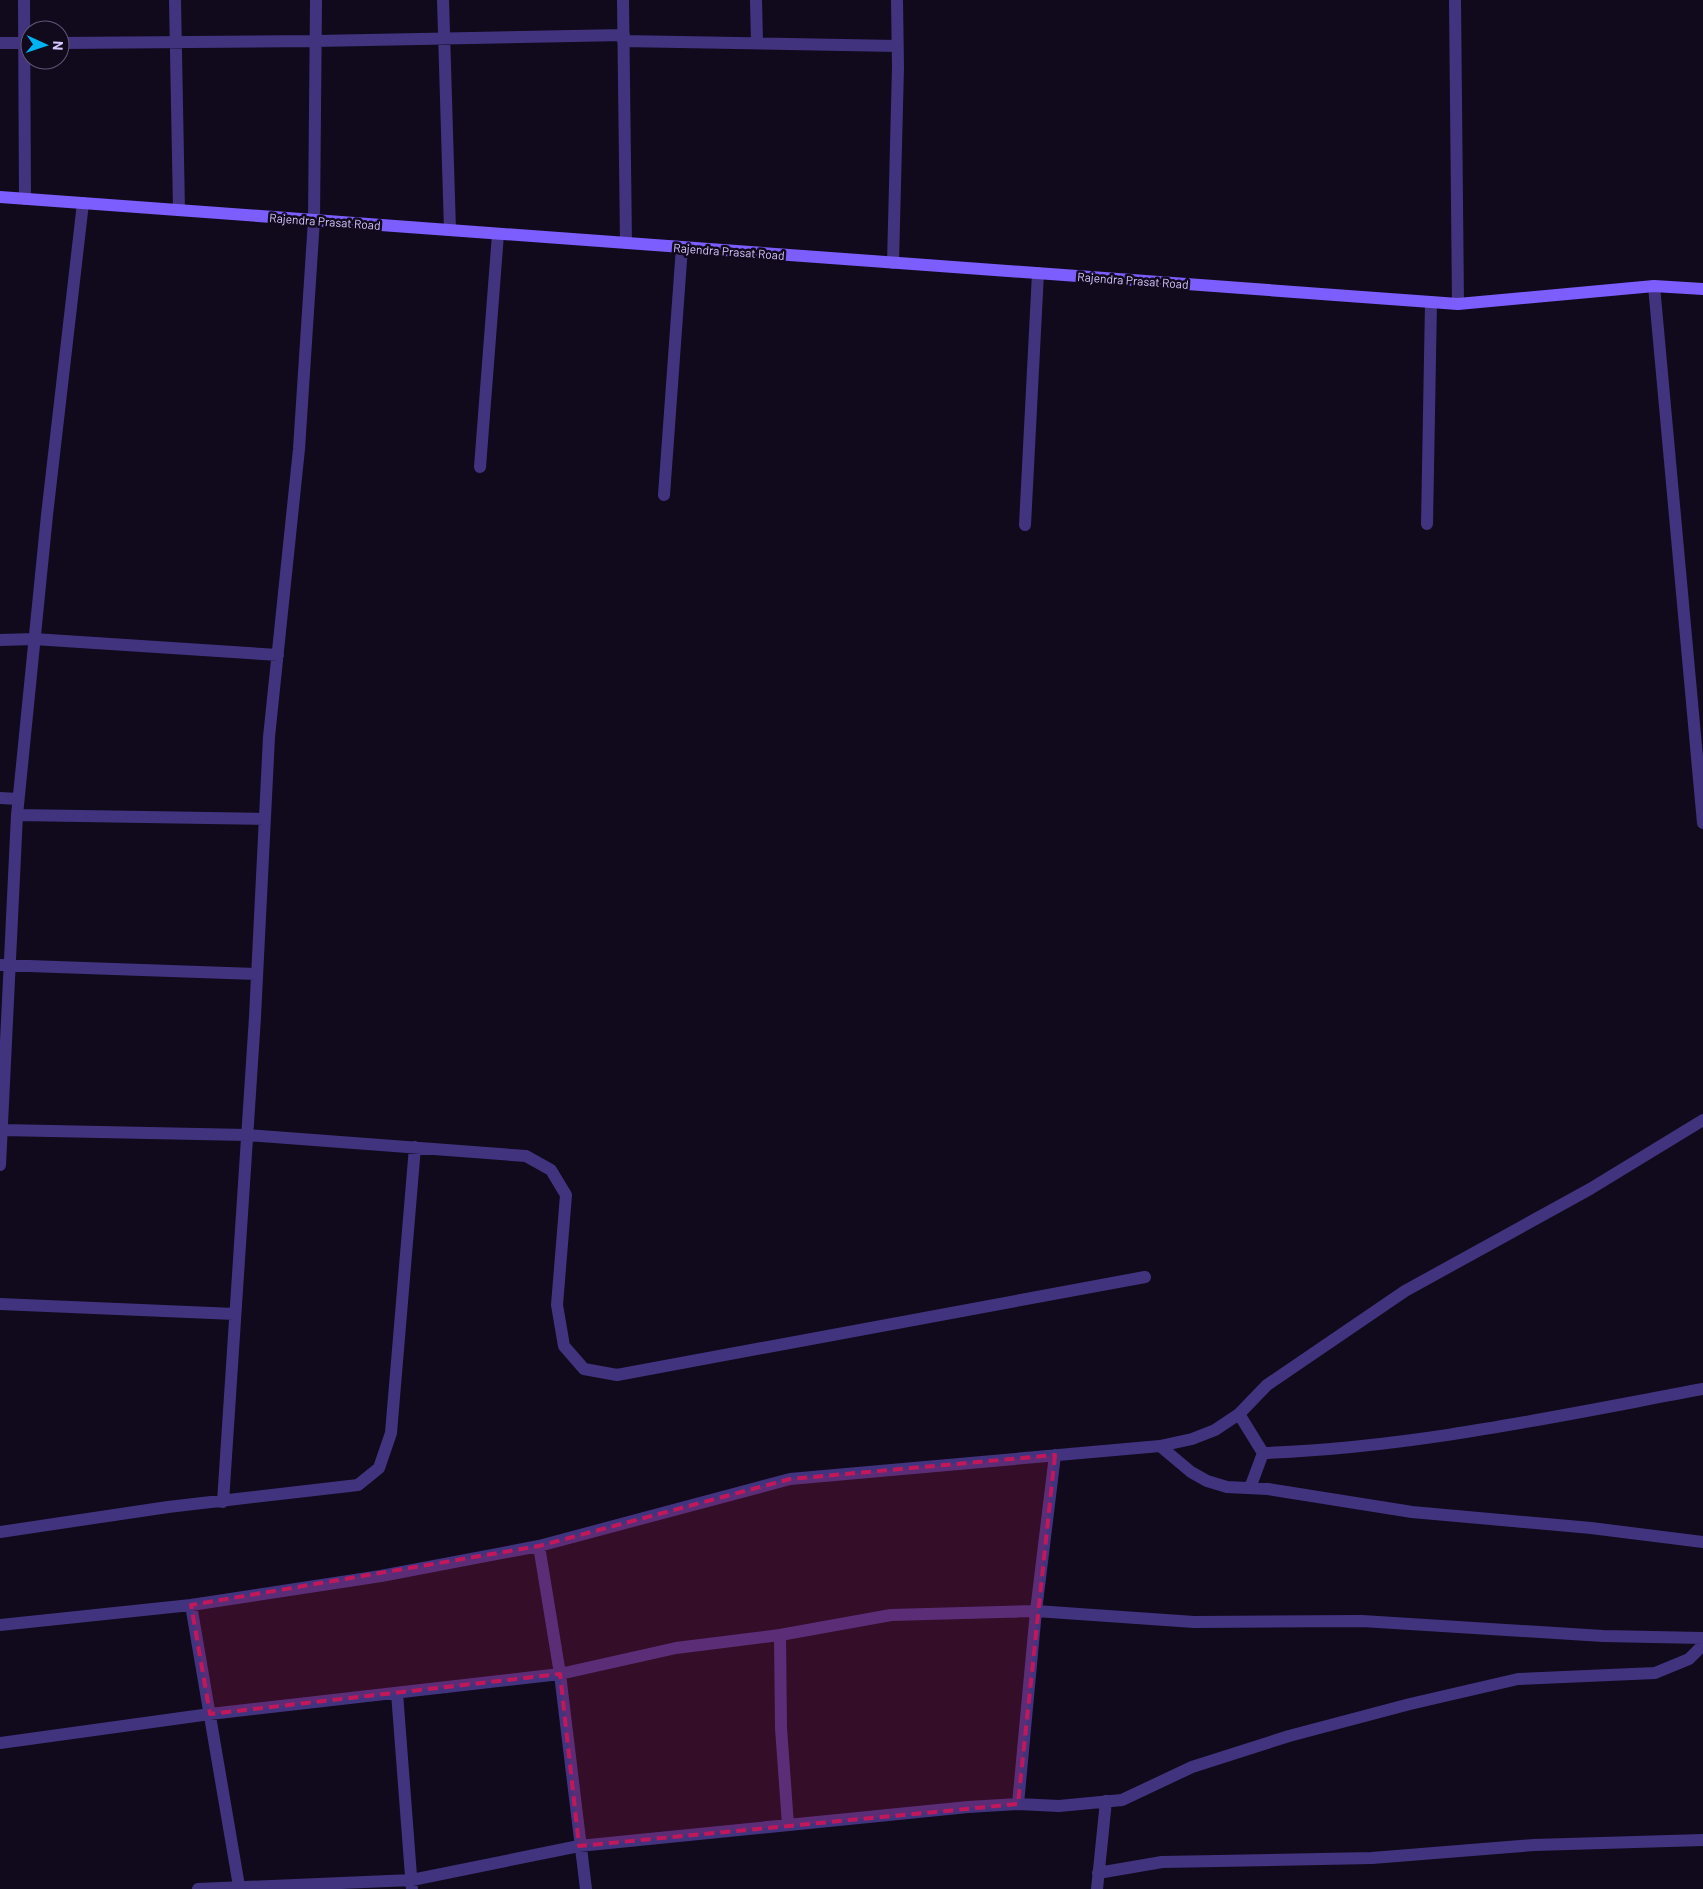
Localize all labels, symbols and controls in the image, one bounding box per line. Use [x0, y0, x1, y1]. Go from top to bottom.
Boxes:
north arrow [20, 20, 70, 70]
text: N [50, 41, 67, 51]
street label: Rajendra Prasat Road [269, 210, 381, 232]
street label: Rajendra Prasat Road [673, 240, 785, 262]
street label: Rajendra Prasat Road [1077, 269, 1189, 291]

